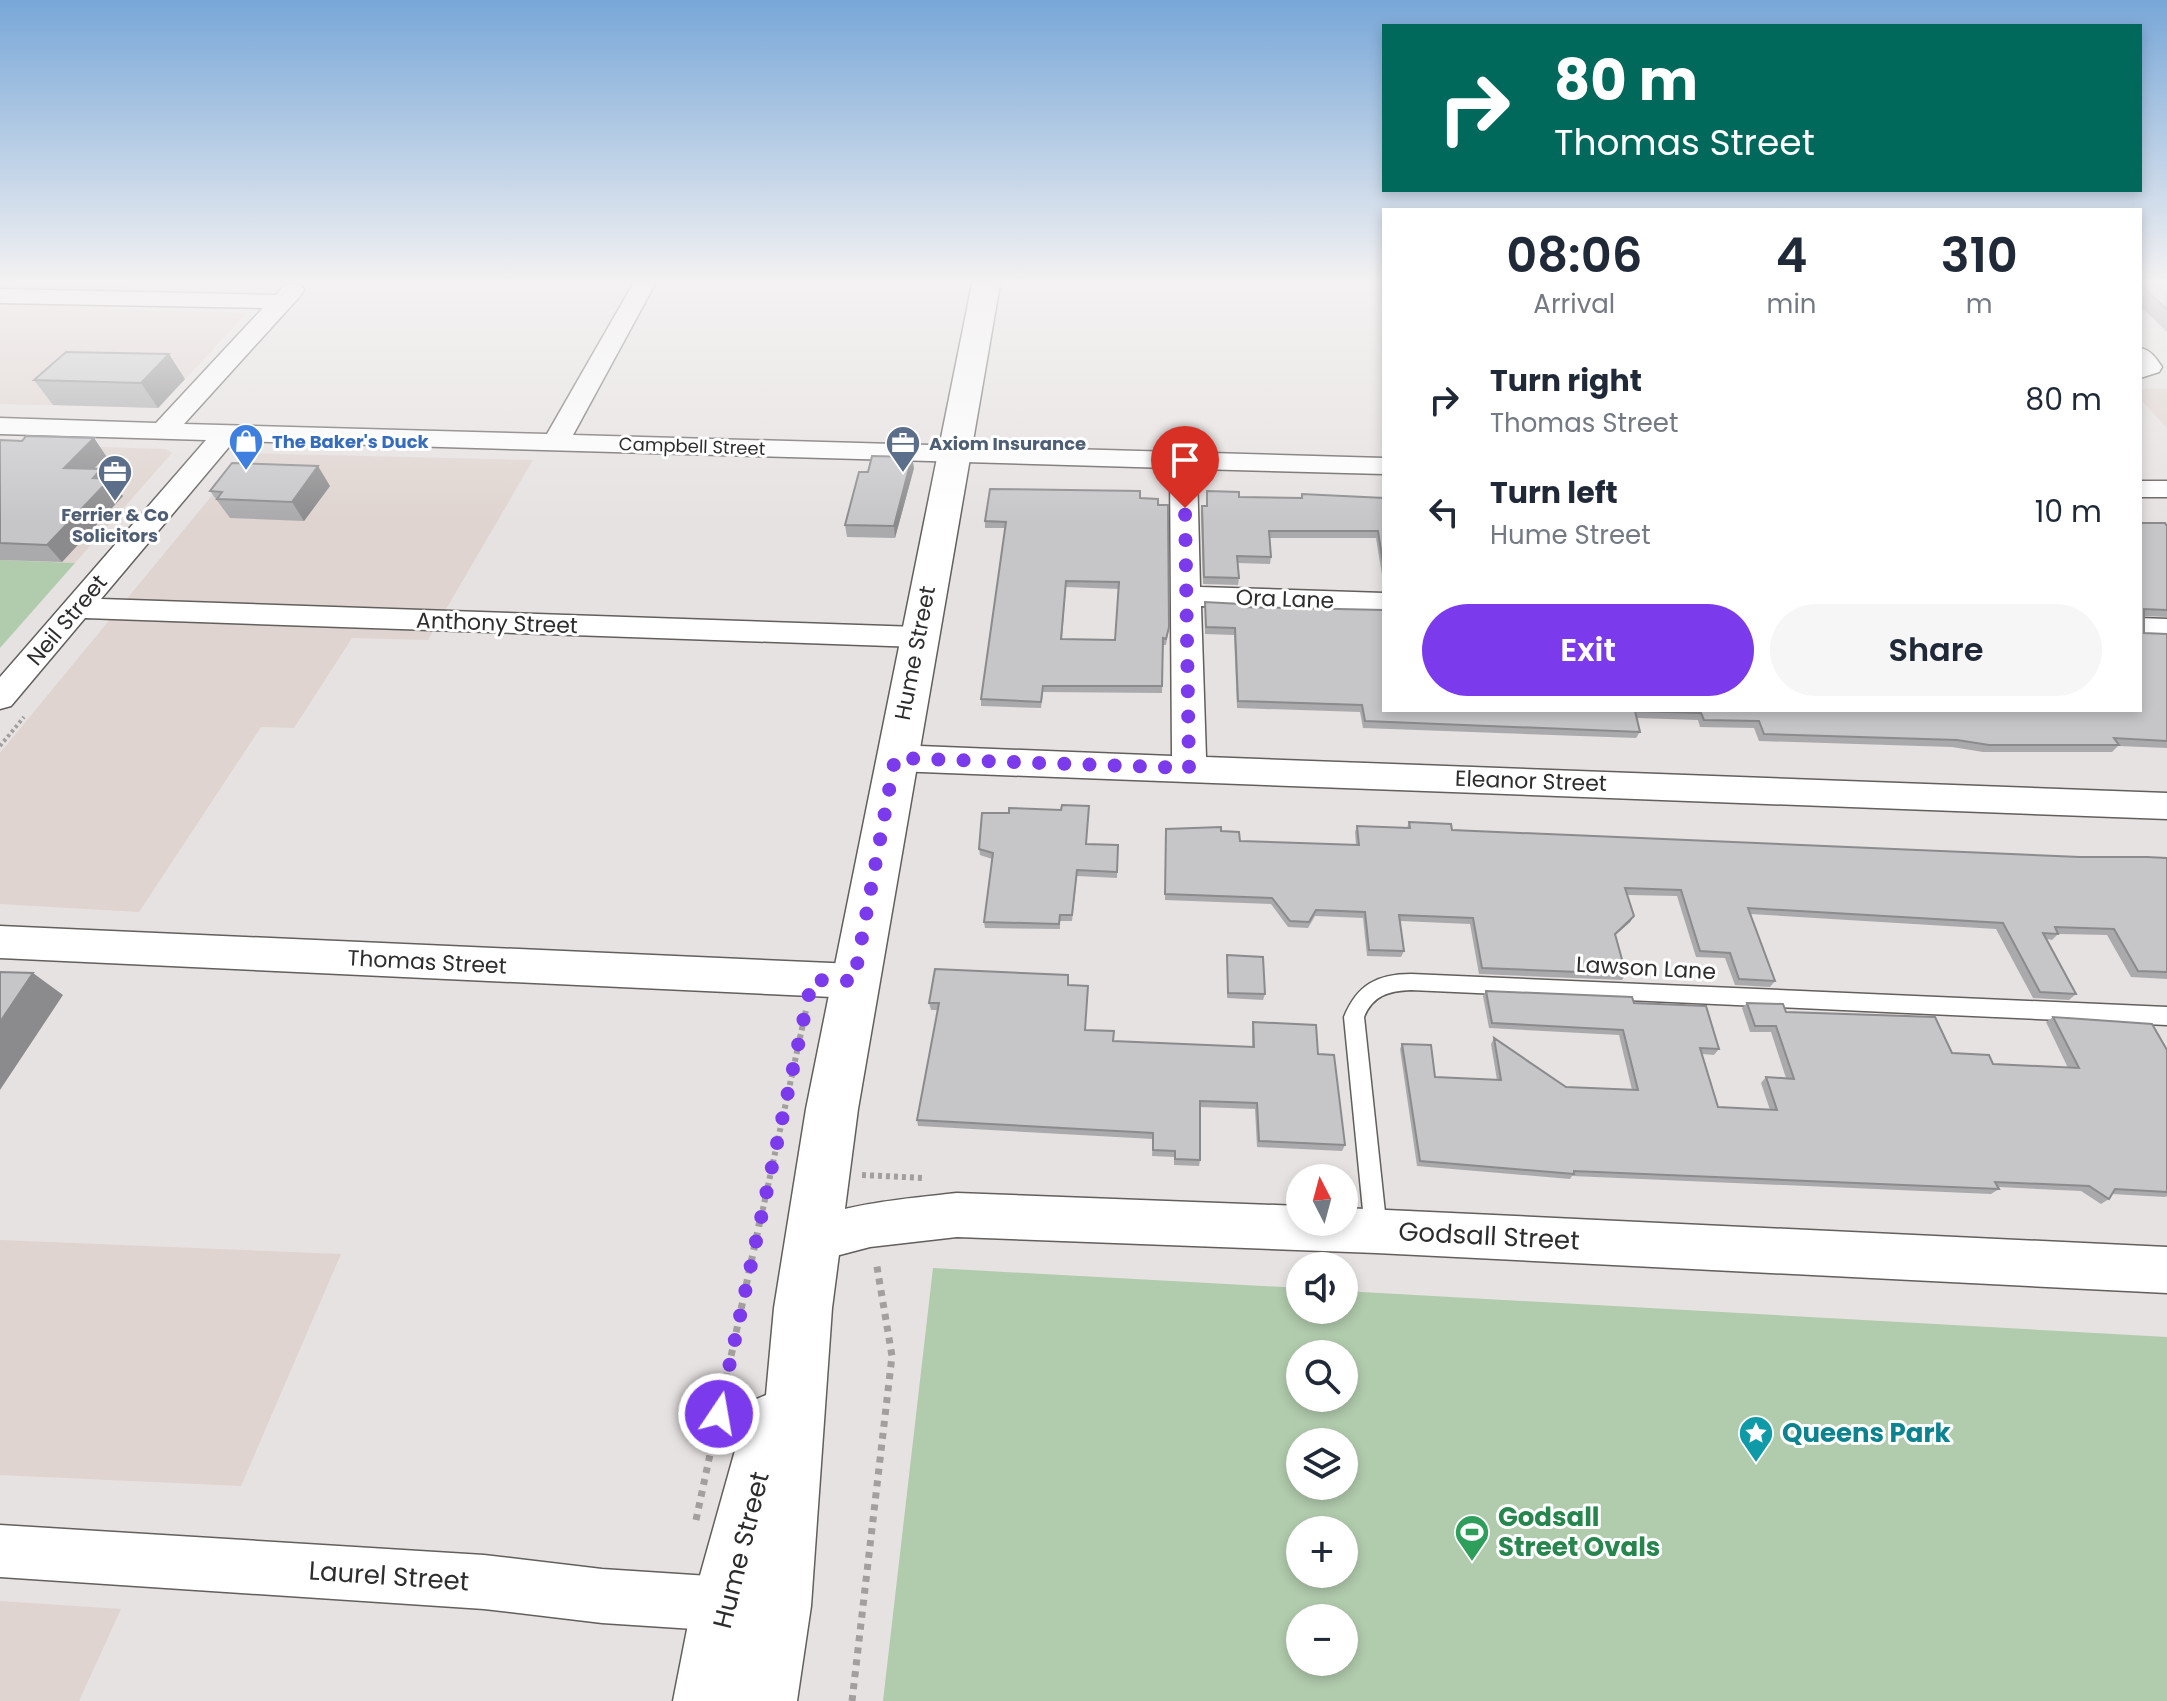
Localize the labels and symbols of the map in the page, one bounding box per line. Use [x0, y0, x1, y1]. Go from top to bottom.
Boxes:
shop icon: The Baker's Duck [227, 422, 265, 472]
office icon: Axiom Insurance [884, 424, 922, 474]
pin [1151, 426, 1219, 508]
place label: The Baker's Duck [272, 429, 430, 454]
street label: Campbell Street [618, 431, 766, 461]
place label: Axiom Insurance [929, 431, 1086, 456]
office icon: Ferrier & Co Solicitors [96, 453, 134, 503]
place label: Ferrier & Co Solicitors [61, 502, 169, 548]
street label: Neil Street [20, 568, 114, 672]
street label: Ora Lane [1235, 582, 1335, 616]
street label: Hume Street [887, 583, 943, 723]
street label: Anthony Street [416, 605, 578, 641]
street label: Eleanor Street [1455, 763, 1607, 799]
street label: Thomas Street [347, 942, 507, 982]
street label: Lawson Lane [1575, 949, 1717, 987]
north arrow [1286, 1164, 1358, 1236]
street label: Godsall Street [1397, 1213, 1581, 1259]
position arrow [677, 1372, 761, 1456]
place icon: Queens Park [1737, 1414, 1775, 1464]
place label: Queens Park [1782, 1415, 1951, 1451]
street label: Hume Street [704, 1468, 778, 1632]
place label: Godsall Street Ovals [1498, 1499, 1660, 1565]
sports icon: Godsall Street Ovals [1453, 1513, 1491, 1563]
street label: Laurel Street [308, 1552, 470, 1600]

